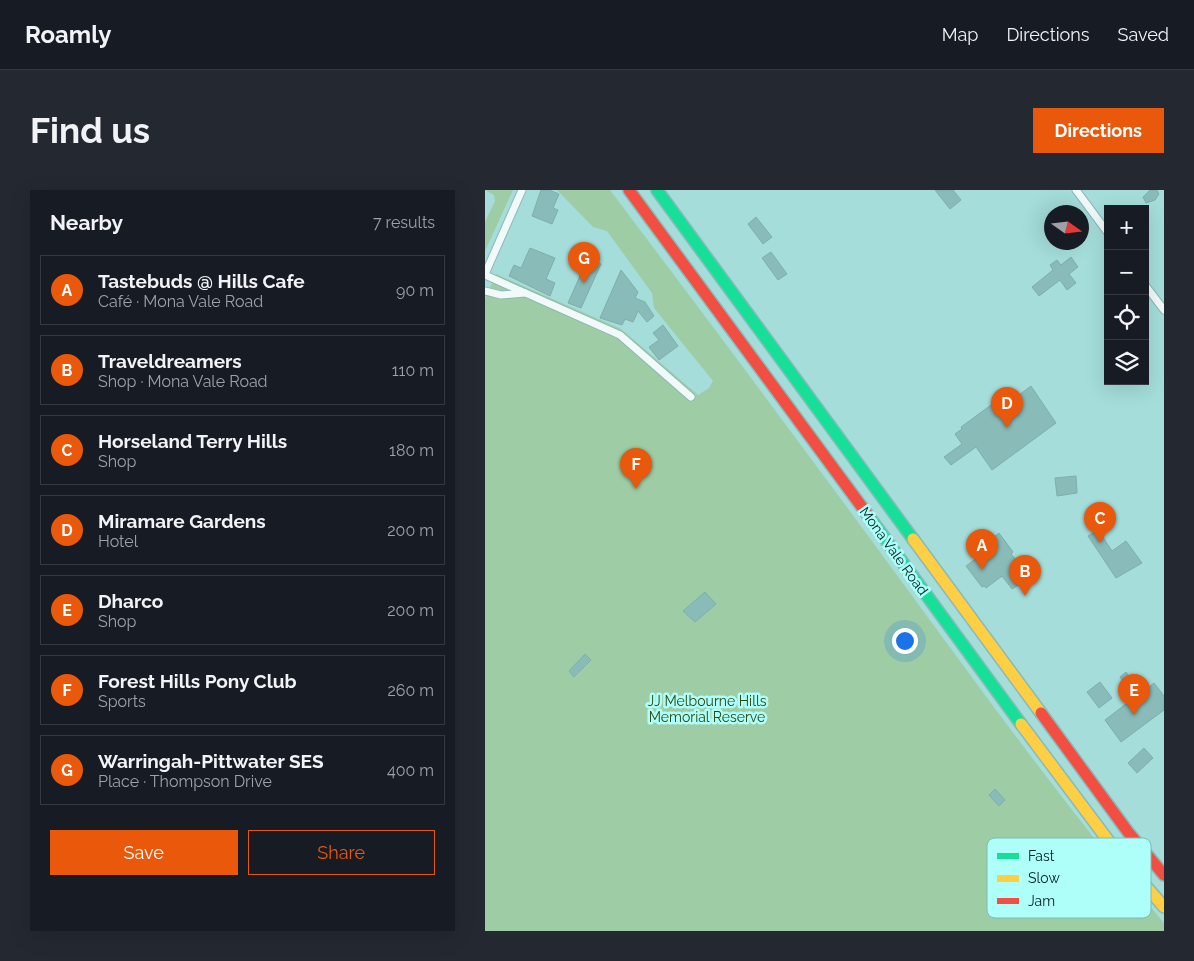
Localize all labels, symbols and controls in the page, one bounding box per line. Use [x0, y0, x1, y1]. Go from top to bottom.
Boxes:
text: Roamly [25, 20, 111, 49]
text: Map [942, 24, 978, 45]
text: Directions [1006, 24, 1090, 45]
text: Saved [1118, 24, 1169, 45]
button: Directions [1033, 108, 1164, 153]
text: Find us [30, 110, 150, 151]
north arrow [1044, 205, 1089, 250]
map controls [1104, 205, 1149, 385]
button: + [1104, 205, 1149, 250]
text: Nearby [50, 210, 123, 235]
text: 7 results [373, 213, 435, 232]
pin: G [568, 242, 600, 283]
button: − [1104, 250, 1149, 295]
text: Tastebuds @ Hills Cafe [98, 270, 305, 292]
text: A [62, 281, 72, 300]
text: 90 m [396, 281, 434, 300]
text: Café · Mona Vale Road [98, 292, 263, 311]
button: locate [1104, 295, 1149, 340]
button: layers [1104, 340, 1149, 385]
text: Traveldreamers [98, 350, 242, 372]
text: B [62, 361, 72, 380]
text: 110 m [392, 361, 434, 380]
text: Shop · Mona Vale Road [98, 372, 268, 391]
pin: D [991, 387, 1023, 428]
text: Horseland Terry Hills [98, 430, 287, 452]
text: C [62, 441, 72, 460]
text: 180 m [389, 441, 434, 460]
pin: F [620, 448, 652, 489]
text: Shop [98, 452, 136, 471]
pin: C [1084, 502, 1116, 543]
street label: Mona Vale Road [857, 504, 931, 598]
text: Miramare Gardens [98, 510, 266, 532]
text: D [61, 521, 73, 540]
text: 200 m [387, 521, 434, 540]
pin: A [966, 529, 998, 570]
text: Hotel [98, 532, 138, 551]
pin: B [1009, 555, 1041, 596]
text: Dharco [98, 590, 163, 612]
text: E [62, 601, 72, 620]
text: 200 m [387, 601, 434, 620]
text: Shop [98, 612, 136, 631]
your location [892, 628, 918, 654]
text: Forest Hills Pony Club [98, 670, 296, 692]
pin: E [1118, 674, 1150, 715]
text: F [62, 681, 72, 700]
text: 260 m [387, 681, 434, 700]
text: Sports [98, 692, 146, 711]
park label: JJ Melbourne Hills Memorial Reserve [647, 693, 767, 725]
text: Warringah-Pittwater SES [98, 750, 324, 772]
text: G [61, 761, 73, 780]
text: 400 m [387, 761, 434, 780]
text: Place · Thompson Drive [98, 772, 272, 791]
button: Save [50, 830, 238, 875]
button: Share [248, 830, 435, 875]
legend [987, 838, 1151, 918]
text: Fast [1028, 848, 1055, 864]
text: Slow [1028, 870, 1060, 886]
text: Jam [1028, 893, 1055, 909]

